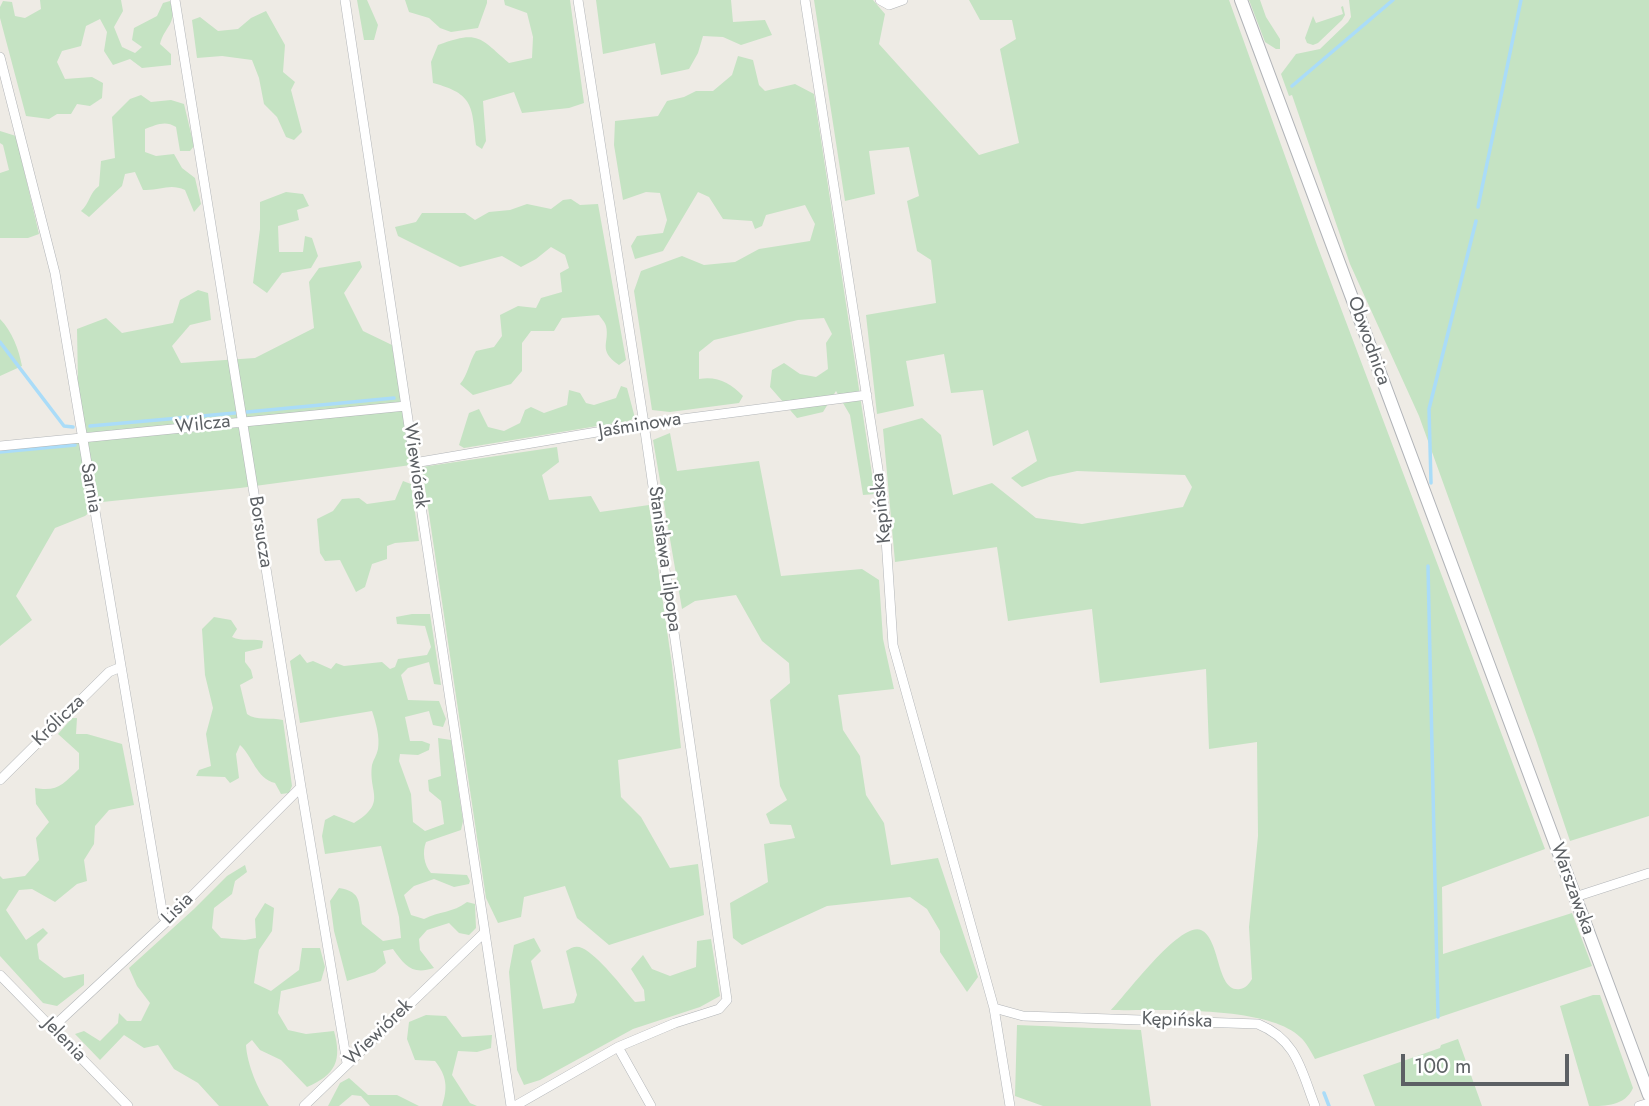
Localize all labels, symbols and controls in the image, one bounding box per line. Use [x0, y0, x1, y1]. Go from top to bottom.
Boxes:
street label: Obwodnica [1341, 294, 1395, 388]
street label: Jaśminowa [597, 408, 683, 444]
street label: Wilcza [174, 411, 232, 439]
street label: Wiewiórek [398, 422, 432, 510]
street label: Sarnia [74, 461, 106, 515]
street label: Kępińska [867, 472, 897, 544]
street label: Stanisława Lilpopa [642, 485, 686, 633]
street label: Borsucza [243, 495, 277, 569]
street label: Królicza [28, 691, 90, 751]
street label: Warszawska [1545, 840, 1599, 938]
street label: Lisia [157, 888, 199, 930]
street label: Wiewiórek [340, 995, 418, 1071]
street label: Kępińska [1141, 1008, 1213, 1034]
street label: Jelenia [38, 1013, 90, 1067]
scale bar [1404, 1040, 1572, 1084]
text: 100 m [1414, 1051, 1471, 1081]

